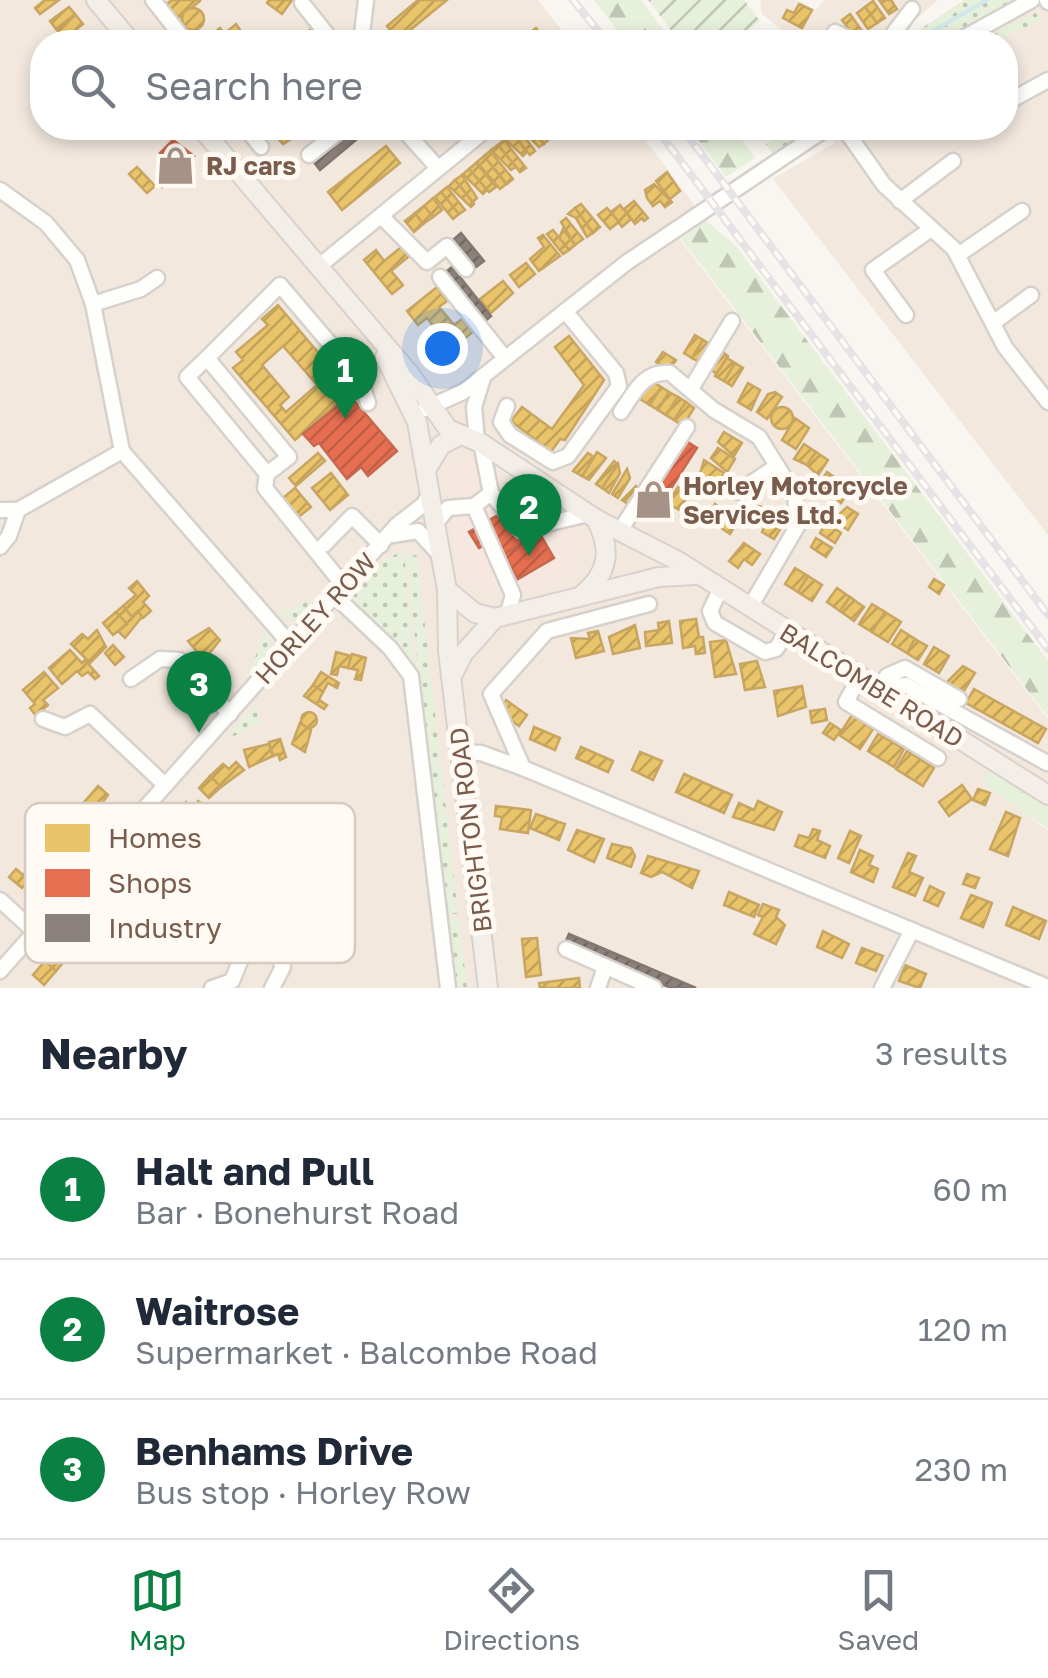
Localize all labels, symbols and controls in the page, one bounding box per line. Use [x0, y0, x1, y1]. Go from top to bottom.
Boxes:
search box [30, 30, 1018, 140]
icon: search [65, 58, 120, 113]
text: Search here [145, 63, 363, 108]
shop icon: RJ cars [155, 144, 197, 186]
place label: RJ cars [206, 150, 296, 181]
your location [417, 323, 468, 374]
pin: 1 [312, 336, 378, 419]
place label: Horley Motorcycle Services Ltd. [683, 470, 908, 530]
pin: 2 [496, 474, 562, 556]
shop icon: Horley Motorcycle Services Ltd. [632, 478, 674, 520]
street label: HORLEY ROW [248, 546, 382, 690]
street label: BALCOMBE ROAD [774, 616, 970, 754]
pin: 3 [166, 650, 232, 733]
street label: BRIGHTON ROAD [442, 726, 498, 934]
legend [25, 803, 355, 963]
text: Homes [108, 821, 202, 854]
text: Shops [108, 866, 192, 899]
text: Industry [108, 911, 222, 944]
text: Nearby [40, 1028, 188, 1078]
text: 3 results [875, 1034, 1008, 1072]
text: Halt and Pull [135, 1148, 374, 1193]
text: 1 [64, 1170, 81, 1208]
text: 60 m [932, 1170, 1008, 1208]
text: Bar · Bonehurst Road [135, 1193, 459, 1231]
text: Waitrose [135, 1288, 300, 1333]
text: 2 [63, 1310, 82, 1348]
text: 120 m [918, 1310, 1008, 1348]
text: Supermarket · Balcombe Road [135, 1333, 598, 1371]
text: Benhams Drive [135, 1428, 413, 1473]
text: 3 [63, 1450, 82, 1488]
text: 230 m [915, 1450, 1008, 1488]
text: Bus stop · Horley Row [135, 1473, 471, 1511]
tab: Map [129, 1563, 186, 1656]
tab: Directions [443, 1563, 580, 1656]
tab: Saved [837, 1563, 919, 1656]

